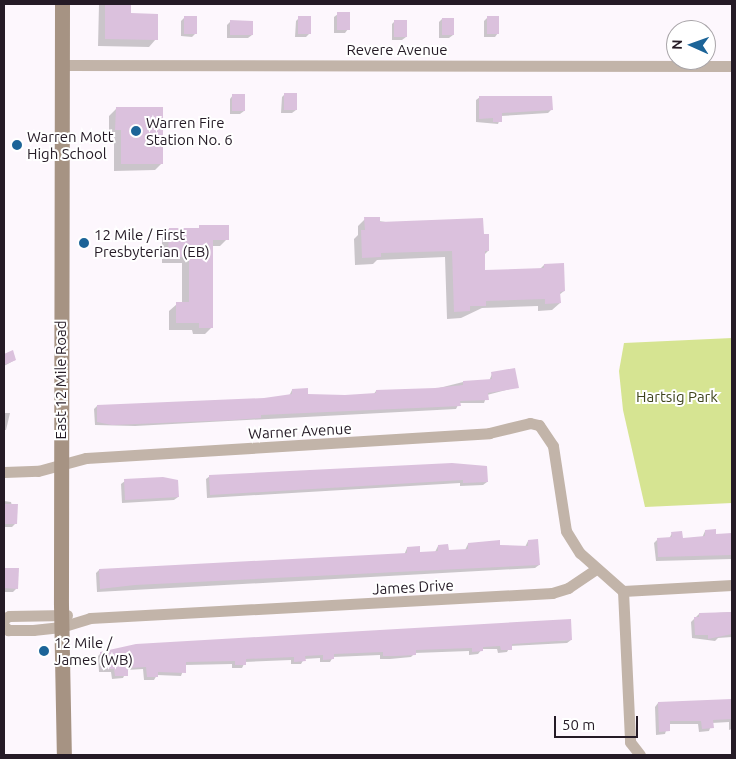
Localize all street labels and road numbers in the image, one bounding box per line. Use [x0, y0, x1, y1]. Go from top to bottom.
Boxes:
street label: Revere Avenue [346, 41, 448, 59]
street label: East 12 Mile Road [52, 320, 70, 440]
street label: Warner Avenue [248, 419, 352, 443]
street label: James Drive [372, 576, 454, 598]

